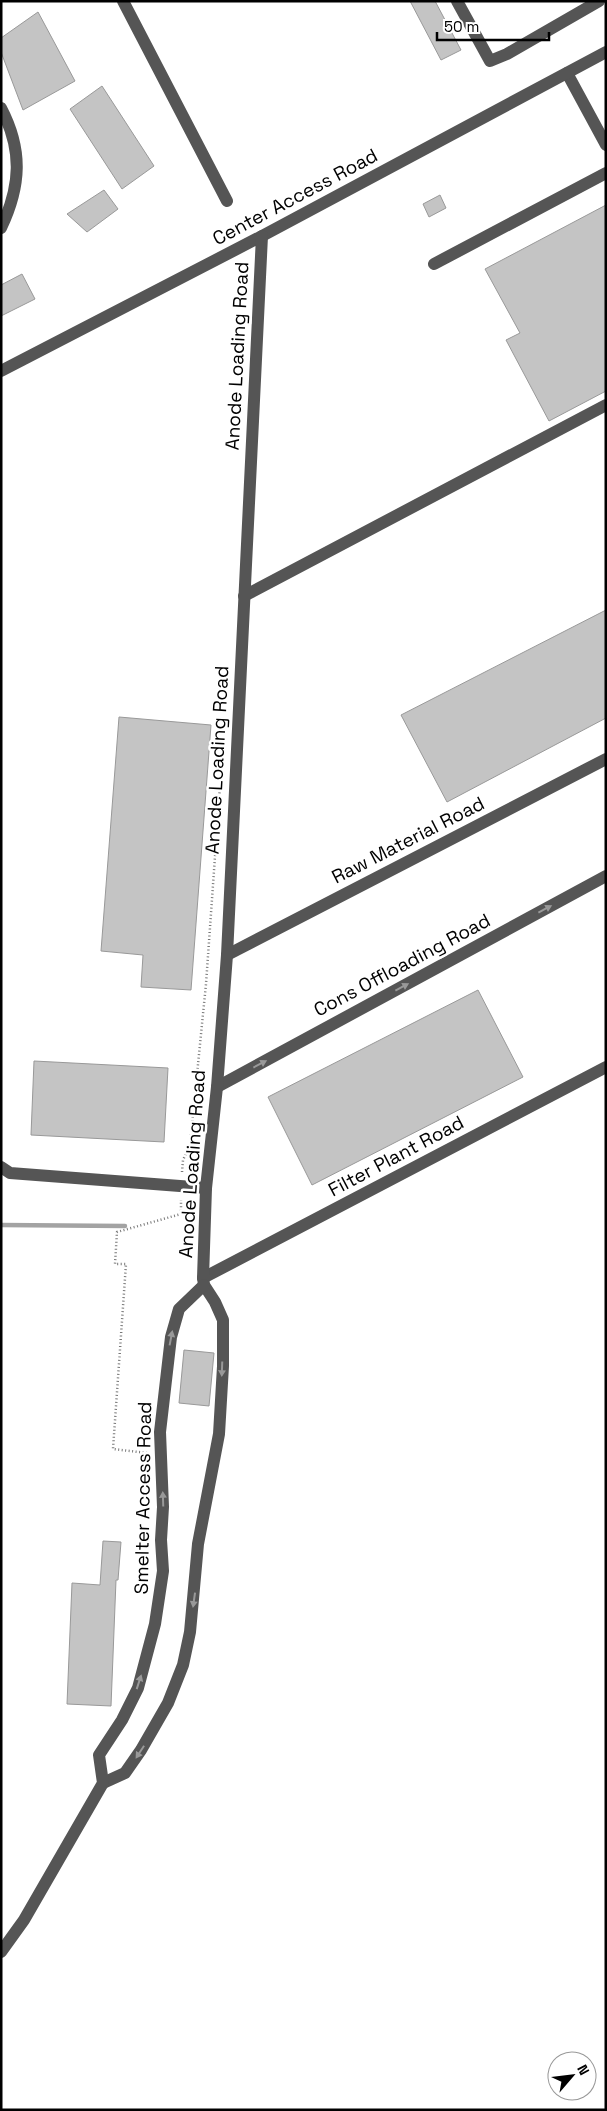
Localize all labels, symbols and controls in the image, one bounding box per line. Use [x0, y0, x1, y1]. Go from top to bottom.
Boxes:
scale bar [437, 10, 550, 42]
text: 50 m [444, 17, 479, 36]
street label: Center Access Road [208, 143, 382, 251]
street label: Anode Loading Road [220, 261, 254, 451]
street label: Anode Loading Road [200, 665, 234, 855]
street label: Raw Material Road [327, 791, 489, 889]
one-way arrow [538, 905, 553, 913]
street label: Cons Offloading Road [309, 908, 495, 1022]
one-way arrow [396, 982, 409, 991]
one-way arrow [252, 1060, 267, 1068]
street label: Anode Loading Road [173, 1069, 211, 1259]
street label: Filter Plant Road [324, 1110, 468, 1202]
one-way arrow [168, 1329, 176, 1345]
one-way arrow [218, 1361, 226, 1377]
street label: Smelter Access Road [129, 1401, 157, 1595]
one-way arrow [159, 1491, 167, 1507]
one-way arrow [190, 1593, 198, 1609]
one-way arrow [136, 1674, 144, 1689]
one-way arrow [135, 1745, 145, 1758]
north arrow [547, 2051, 597, 2101]
text: N [573, 2062, 594, 2078]

